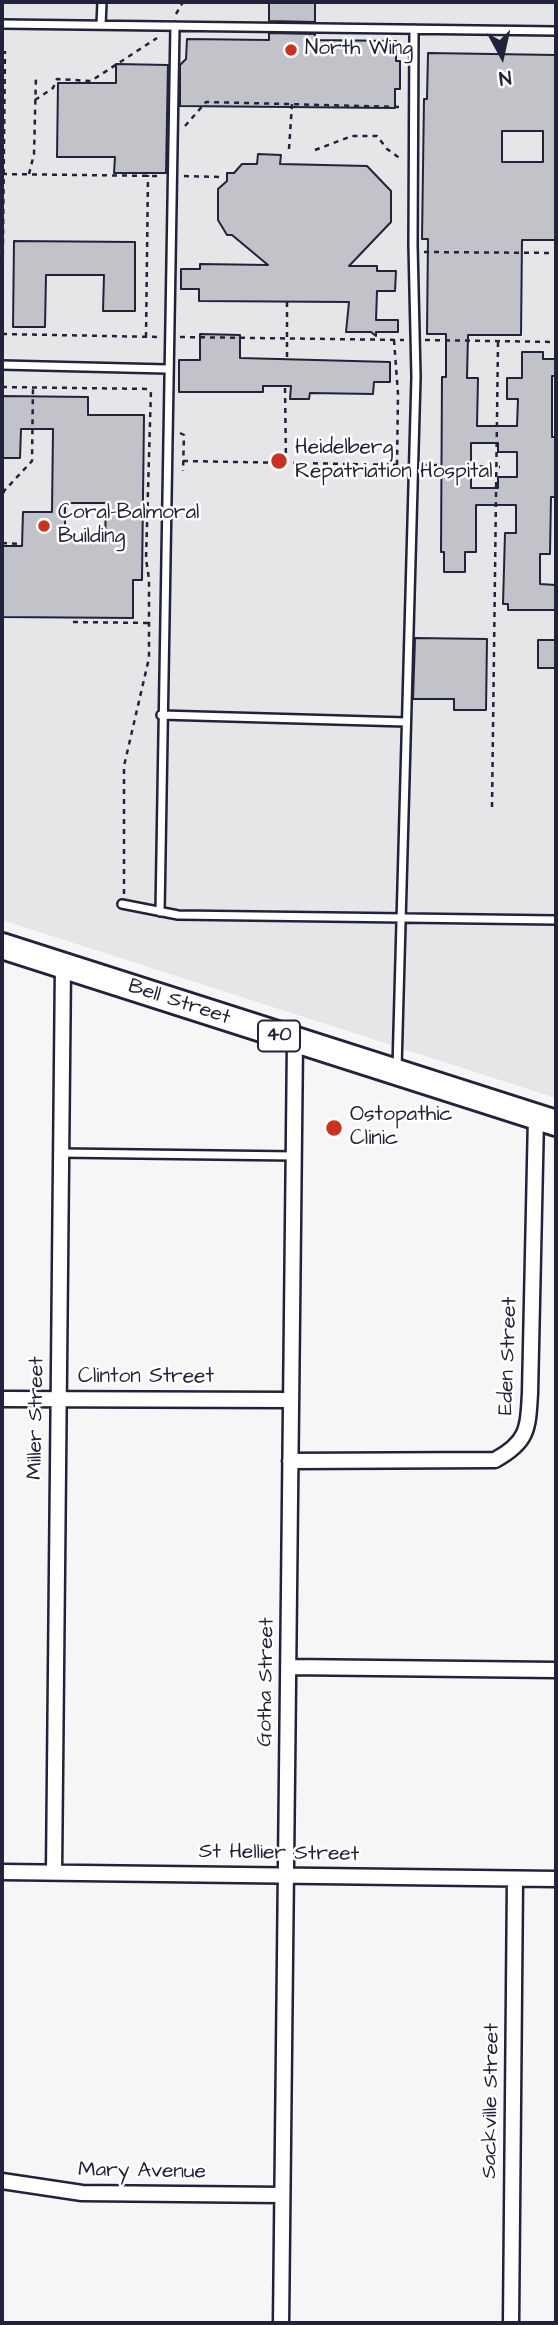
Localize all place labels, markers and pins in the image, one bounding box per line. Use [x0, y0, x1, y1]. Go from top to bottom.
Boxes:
place label: North Wing [305, 37, 413, 63]
marker: North Wing [283, 42, 299, 58]
place label: Heidelberg Repatriation Hospital [295, 436, 492, 486]
marker: Heidelberg Repatriation Hospital [269, 451, 289, 471]
place label: Coral-Balmoral Building [58, 501, 199, 551]
marker: Coral-Balmoral Building [36, 518, 52, 534]
place label: Ostopathic Clinic [350, 1103, 453, 1153]
marker: Ostopathic Clinic [324, 1118, 344, 1138]

